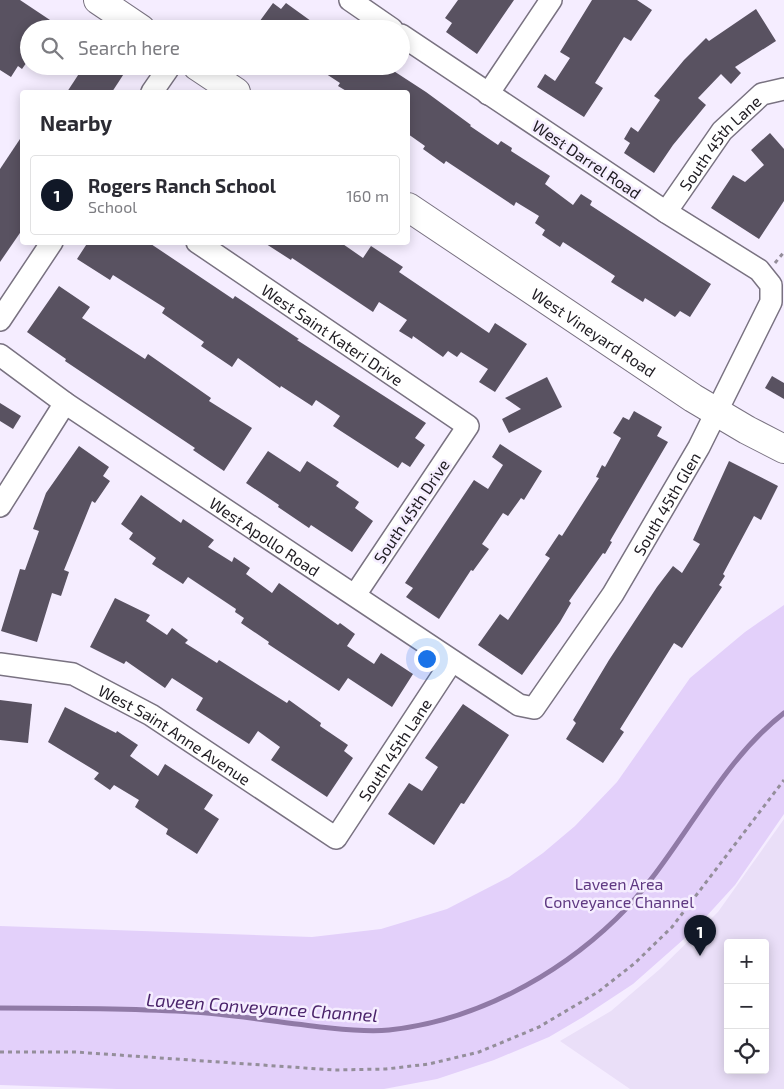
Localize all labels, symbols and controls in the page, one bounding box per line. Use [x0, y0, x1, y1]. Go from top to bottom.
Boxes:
search box [20, 20, 410, 75]
icon: search [38, 34, 66, 62]
text: Search here [78, 36, 180, 59]
street label: South 45th Lane [675, 91, 764, 194]
text: Nearby [40, 110, 112, 135]
street label: West Darrel Road [529, 116, 645, 202]
text: Rogers Ranch School [88, 174, 276, 197]
text: 1 [54, 186, 60, 205]
text: 160 m [346, 186, 389, 205]
text: School [88, 197, 137, 216]
street label: West Saint Kateri Drive [258, 279, 407, 389]
street label: West Vineyard Road [528, 283, 660, 380]
street label: South 45th Glen [628, 448, 704, 558]
street label: South 45th Drive [369, 455, 453, 567]
street label: West Apollo Road [206, 493, 324, 579]
your location [414, 646, 440, 672]
street label: West Saint Anne Avenue [96, 680, 255, 788]
street label: South 45th Lane [354, 695, 435, 804]
park label: Laveen Area Conveyance Channel [544, 874, 694, 911]
pin: 1 [684, 915, 716, 956]
map controls [724, 939, 769, 1074]
button: + [724, 939, 769, 984]
button: − [724, 984, 769, 1029]
water label: Laveen Conveyance Channel [146, 988, 378, 1026]
button: locate [724, 1029, 769, 1074]

